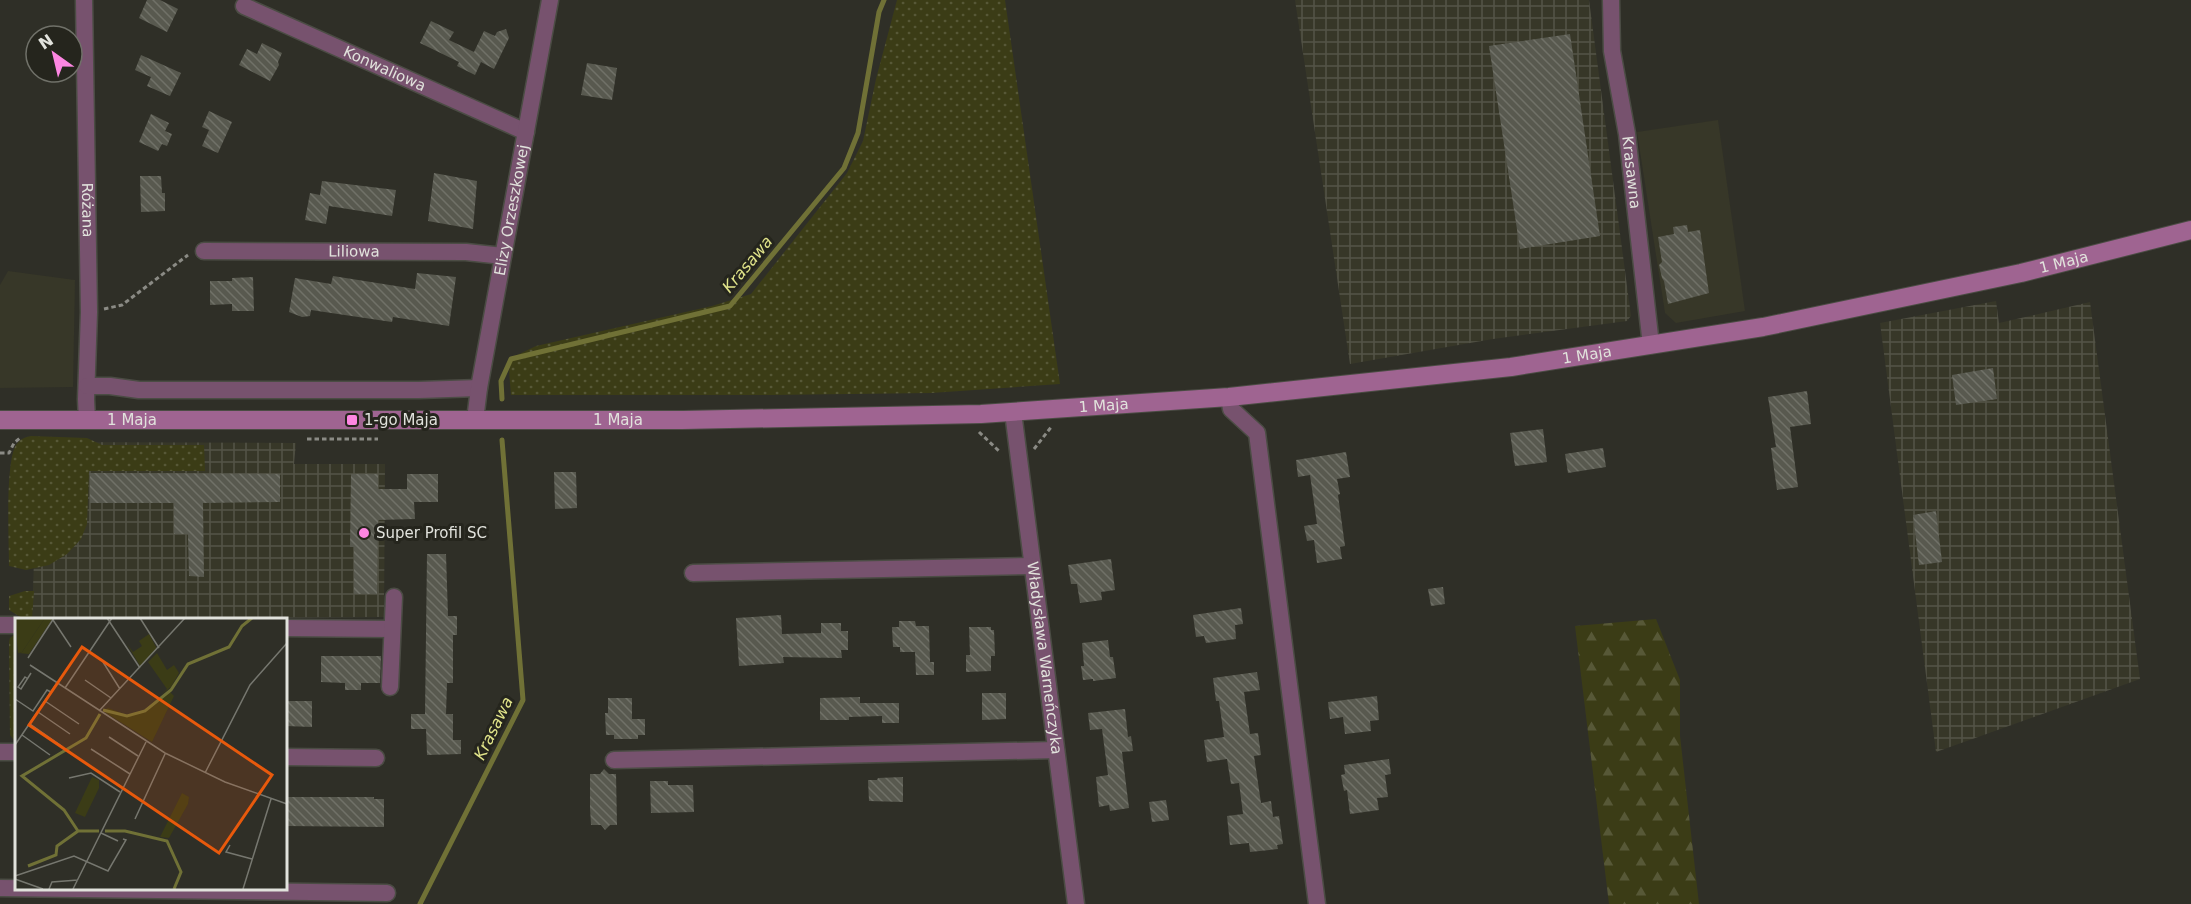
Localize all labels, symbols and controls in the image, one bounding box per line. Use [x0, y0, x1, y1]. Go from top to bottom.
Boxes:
north arrow [24, 24, 84, 84]
text: N [35, 30, 57, 54]
street label: Konwaliowa [341, 43, 429, 95]
street label: Krasawna [1618, 135, 1644, 210]
street label: Elizy Orzeszkowej [491, 143, 532, 277]
street label: Różana [78, 182, 97, 237]
water label: Krasawa [718, 232, 776, 296]
street label: Liliowa [328, 242, 380, 261]
street label: 1 Maja [2037, 247, 2090, 277]
street label: 1 Maja [1561, 342, 1613, 368]
street label: 1 Maja [1078, 395, 1129, 416]
street label: 1 Maja [107, 411, 157, 429]
place label: 1-go Maja [364, 411, 438, 429]
street label: 1 Maja [593, 411, 643, 429]
marker: 1-go Maja [345, 413, 359, 427]
place label: Super Profil SC [376, 524, 487, 542]
marker: Super Profil SC [357, 526, 371, 540]
street label: Władysława Warneńczyka [1023, 561, 1066, 755]
inset map [15, 618, 286, 889]
water label: Krasawa [470, 694, 517, 763]

